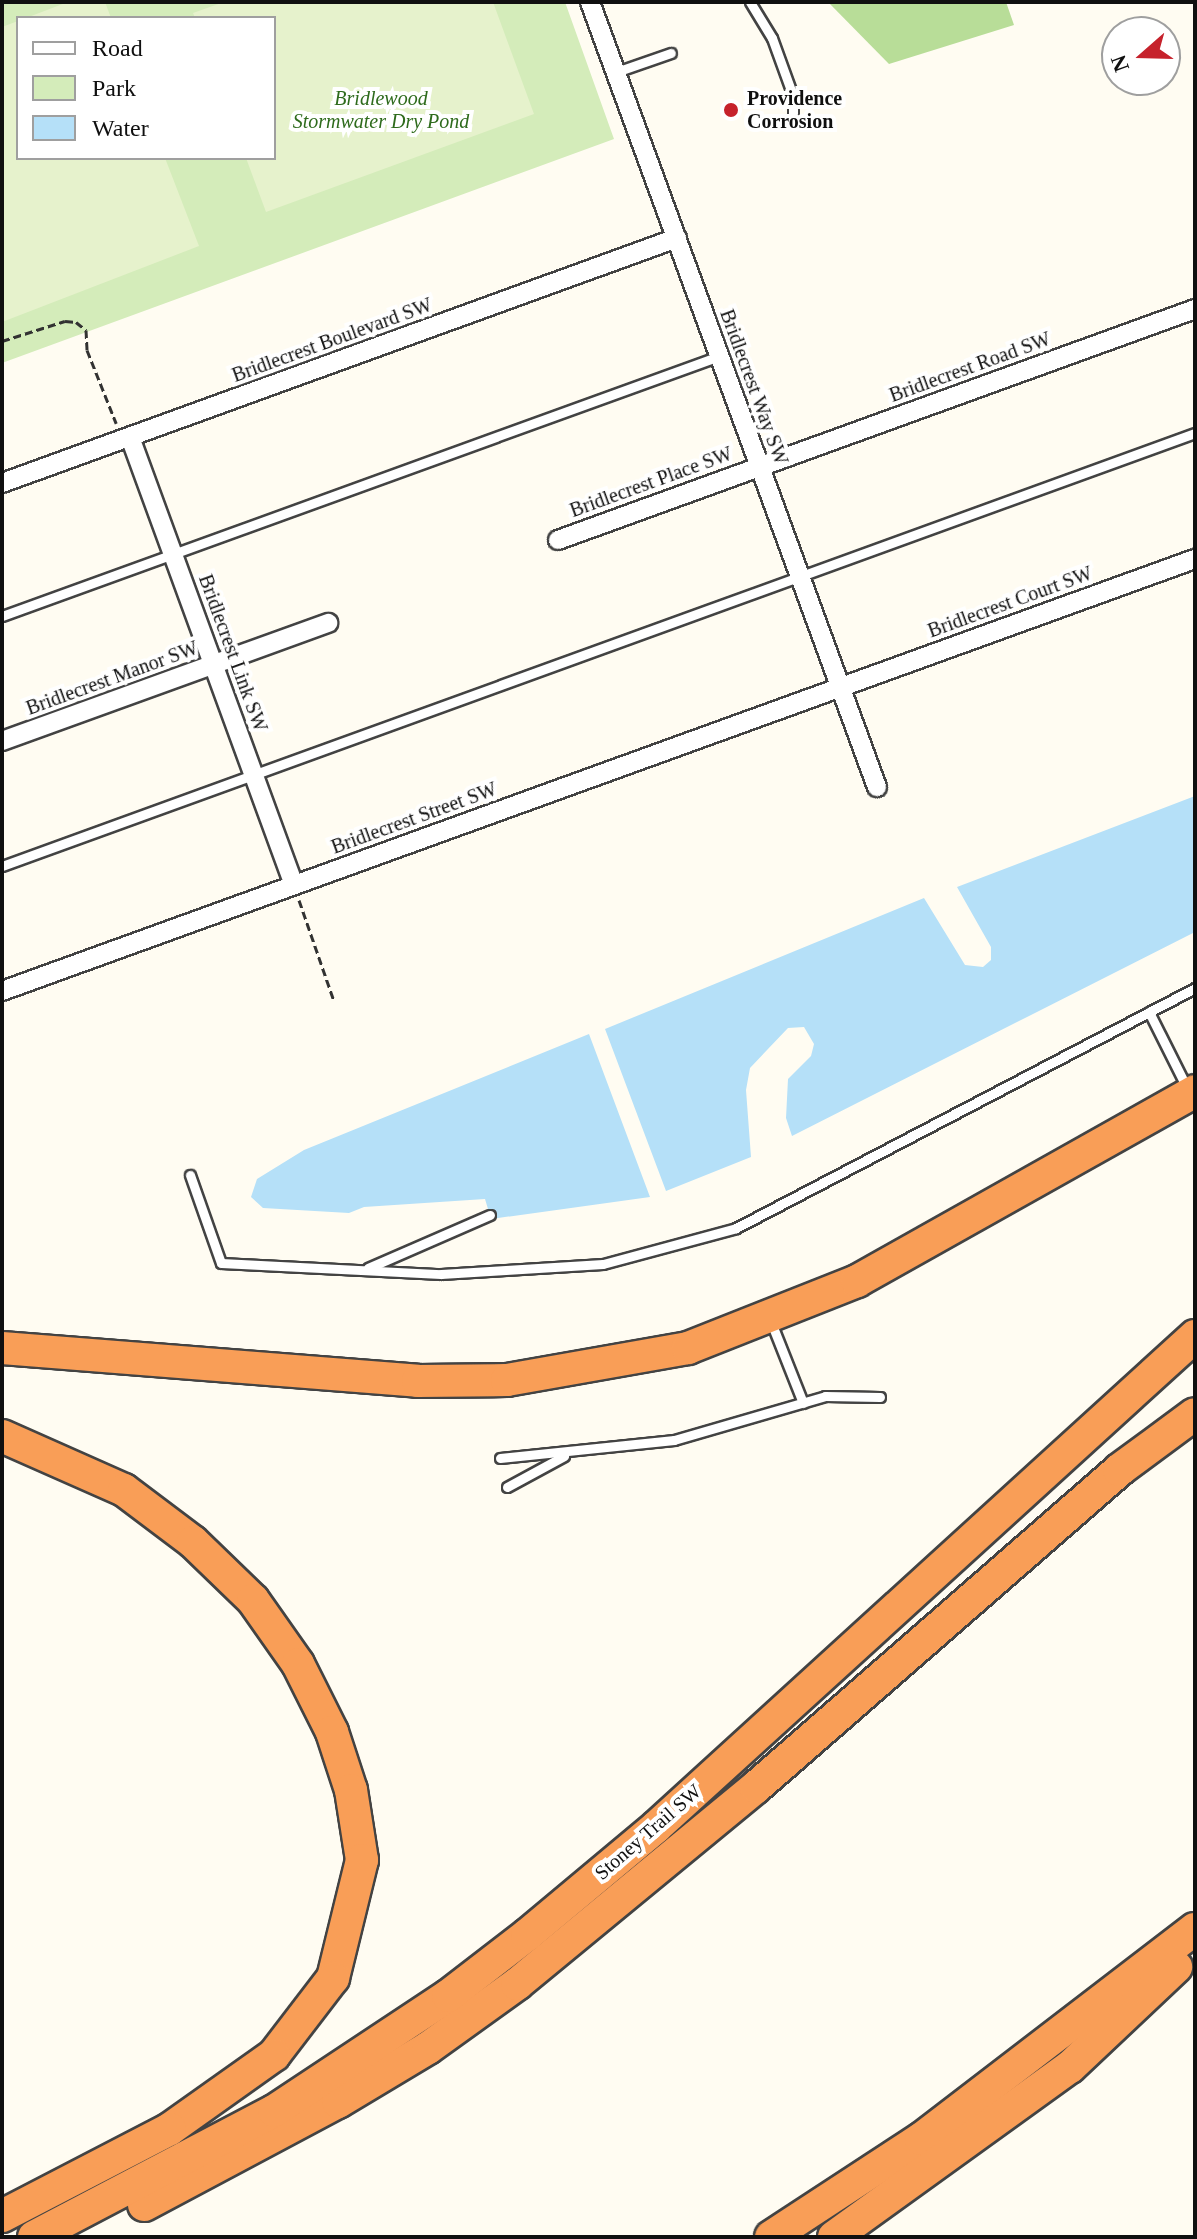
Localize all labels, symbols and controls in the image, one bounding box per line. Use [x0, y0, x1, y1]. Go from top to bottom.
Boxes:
legend [16, 16, 276, 160]
north arrow [1101, 16, 1181, 96]
text: Road [92, 35, 143, 61]
text: N [1105, 52, 1134, 75]
text: Park [92, 75, 136, 101]
park label: Bridlewood Stormwater Dry Pond [293, 86, 469, 133]
place label: Providence Corrosion [747, 86, 842, 133]
marker: Providence Corrosion [722, 101, 740, 119]
text: Water [92, 115, 149, 141]
street label: Bridlecrest Boulevard SW [229, 293, 435, 387]
street label: Bridlecrest Way SW [715, 306, 793, 468]
street label: Bridlecrest Road SW [886, 327, 1054, 407]
street label: Bridlecrest Place SW [567, 441, 735, 523]
street label: Bridlecrest Court SW [924, 561, 1096, 643]
street label: Bridlecrest Link SW [193, 571, 273, 735]
street label: Bridlecrest Manor SW [23, 636, 201, 720]
street label: Bridlecrest Street SW [328, 777, 500, 859]
street label: Stoney Trail SW [590, 1779, 706, 1885]

